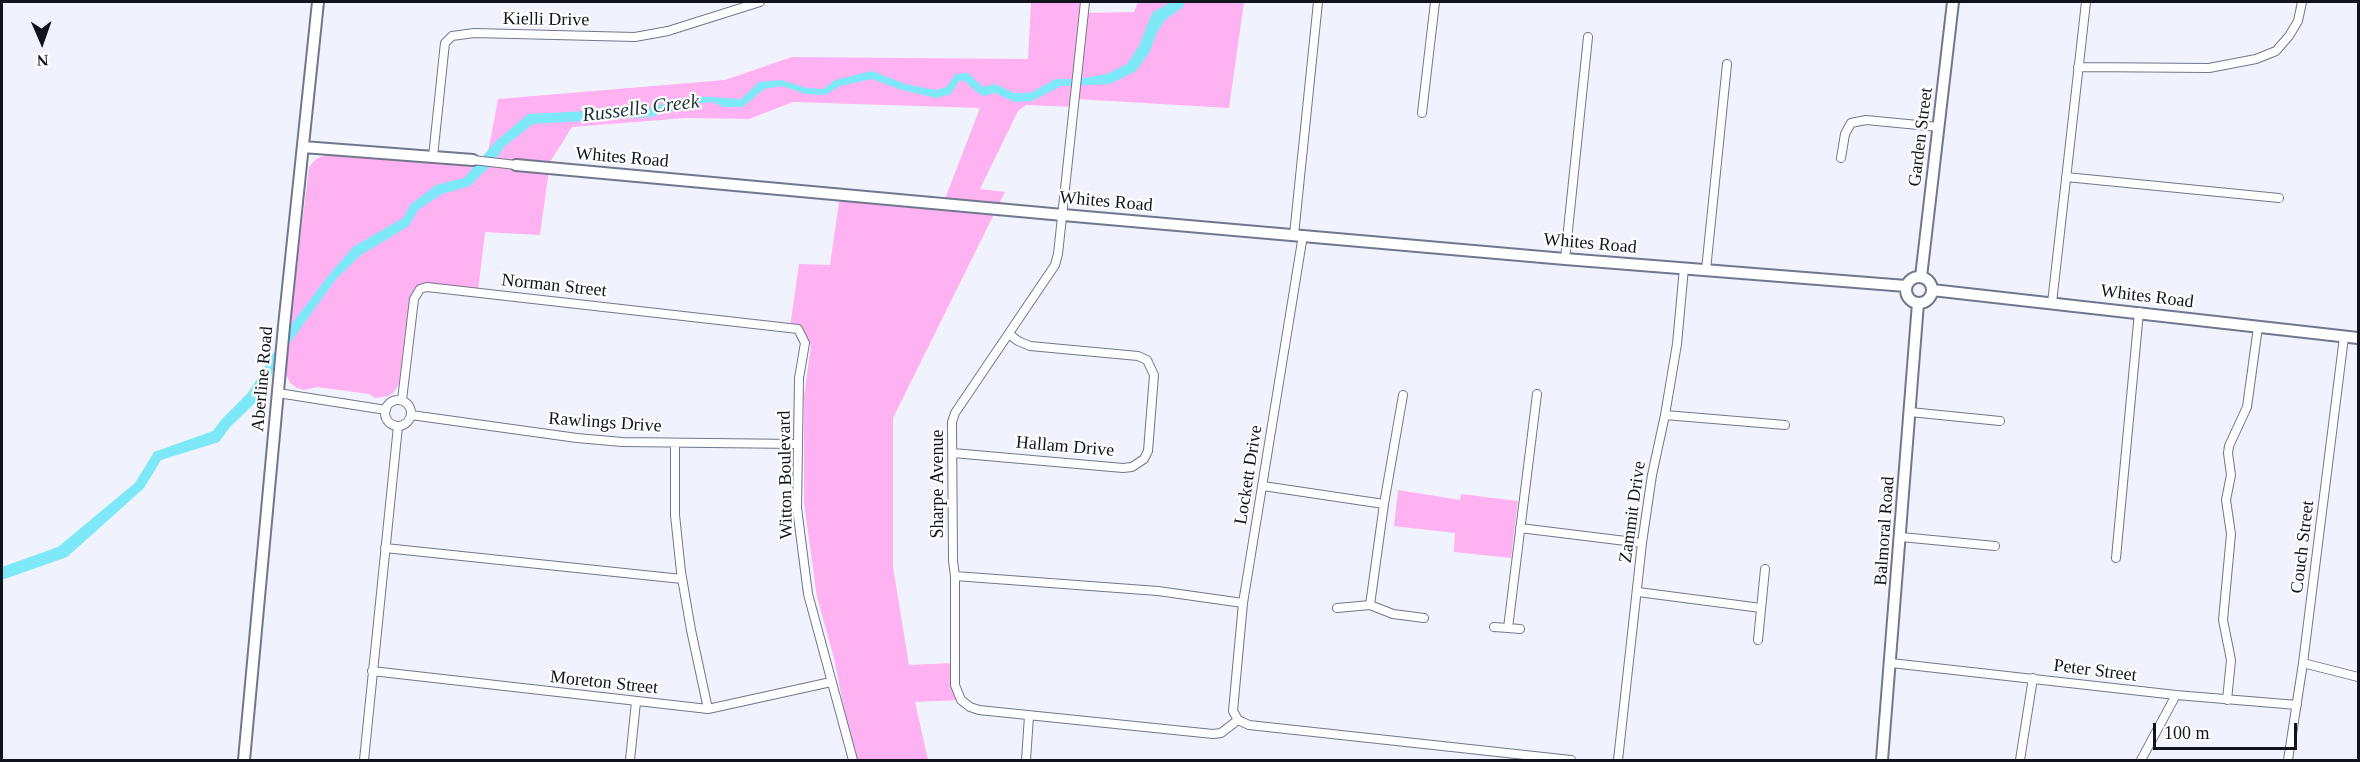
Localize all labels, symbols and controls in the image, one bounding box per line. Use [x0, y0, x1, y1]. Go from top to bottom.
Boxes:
street label: Kielli Drive [503, 8, 589, 32]
north arrow [12, 12, 72, 72]
text: N [37, 52, 49, 69]
street label: Garden Street [1904, 86, 1938, 188]
water label: Russells Creek [581, 90, 701, 128]
street label: Whites Road [574, 143, 670, 173]
street label: Whites Road [1058, 187, 1154, 217]
street label: Whites Road [1542, 229, 1638, 259]
street label: Norman Street [500, 270, 608, 302]
street label: Whites Road [2099, 281, 2195, 313]
street label: Aberline Road [248, 326, 278, 432]
street label: Rawlings Drive [548, 408, 662, 438]
street label: Witton Boulevard [774, 410, 798, 540]
street label: Lockett Drive [1230, 424, 1268, 526]
street label: Sharpe Avenue [927, 429, 949, 539]
street label: Hallam Drive [1015, 432, 1115, 462]
street label: Zammit Drive [1615, 460, 1651, 564]
street label: Balmoral Road [1870, 476, 1900, 586]
street label: Couch Street [2287, 499, 2319, 595]
street label: Peter Street [2052, 655, 2138, 687]
street label: Moreton Street [549, 667, 659, 699]
scale bar [2156, 711, 2300, 749]
text: 100 m [2164, 723, 2210, 743]

